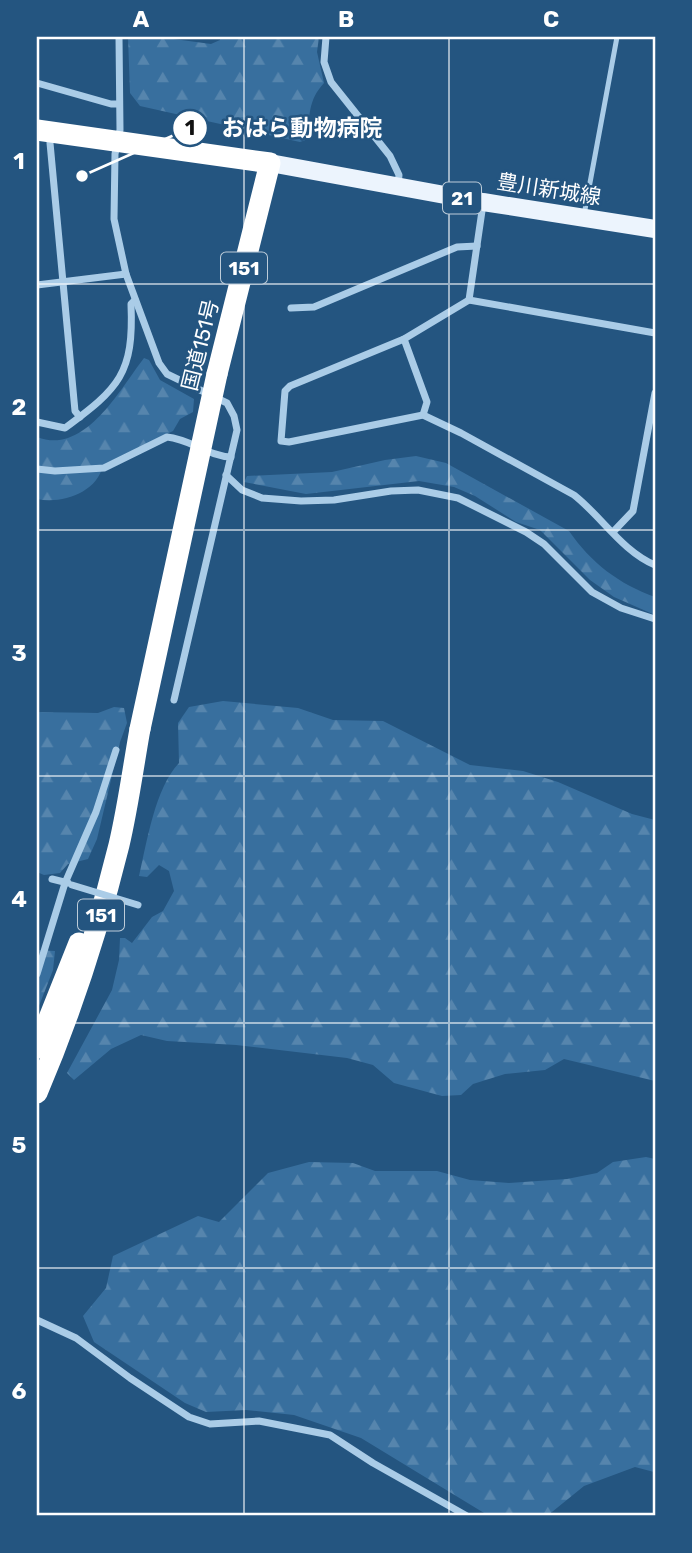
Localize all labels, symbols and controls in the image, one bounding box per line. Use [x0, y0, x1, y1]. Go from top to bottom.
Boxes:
text: A [133, 5, 150, 33]
text: B [338, 5, 354, 33]
text: C [543, 5, 559, 33]
callout: おはら動物病院 [173, 106, 397, 150]
text: おはら動物病院 [222, 114, 383, 142]
text: 1 [185, 115, 195, 140]
text: 1 [13, 147, 25, 175]
street label: 豊川新城線 [495, 168, 603, 210]
road number: 21 [443, 182, 481, 214]
road number: 151 [221, 252, 267, 284]
street label: 国道151号 [177, 297, 223, 393]
text: 2 [12, 393, 26, 421]
text: 3 [11, 639, 27, 667]
text: 4 [11, 885, 27, 913]
road number: 151 [78, 900, 124, 931]
text: 5 [12, 1131, 27, 1159]
text: 6 [12, 1377, 27, 1405]

